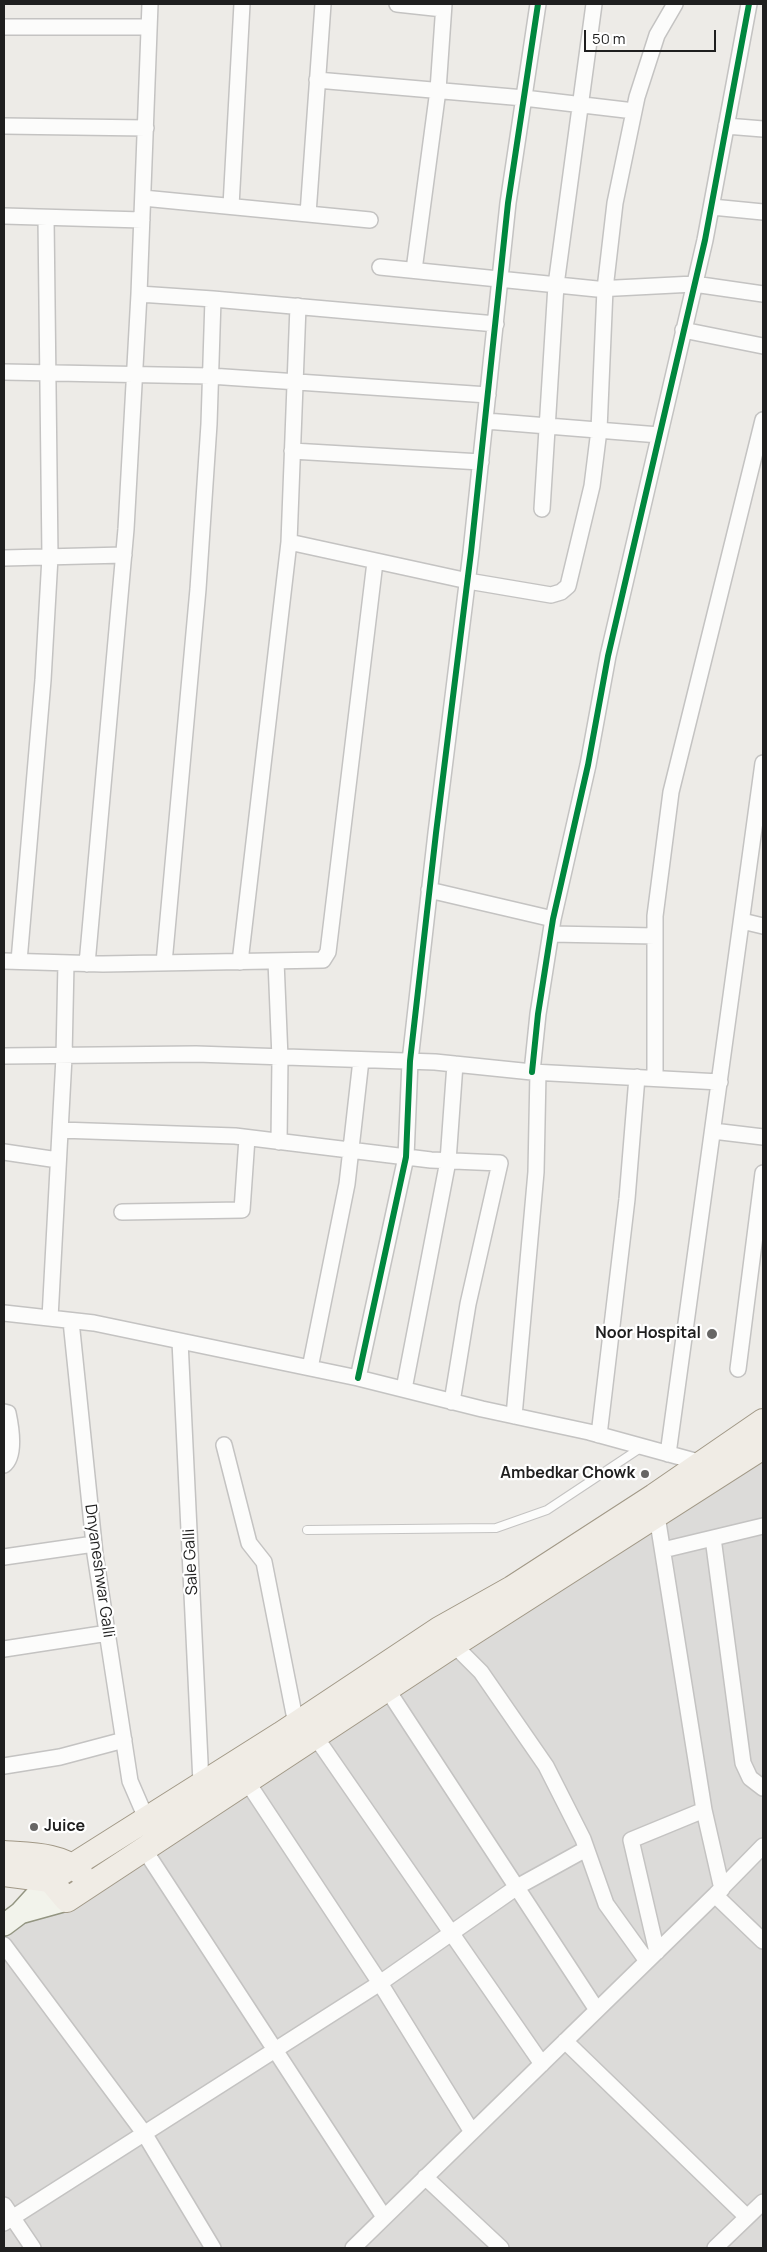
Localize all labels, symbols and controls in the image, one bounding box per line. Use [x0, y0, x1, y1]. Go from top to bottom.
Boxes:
scale bar [587, 20, 720, 52]
text: 50 m [592, 28, 626, 49]
place label: Noor Hospital [595, 1324, 701, 1344]
marker: Noor Hospital [705, 1327, 719, 1341]
place label: Ambedkar Chowk [500, 1464, 635, 1484]
marker: Ambedkar Chowk [639, 1468, 651, 1480]
street label: Dnyaneshwar Galli [80, 1503, 118, 1639]
street label: Sale Galli [180, 1528, 202, 1596]
place label: Juice [44, 1817, 85, 1837]
marker: Juice [28, 1821, 40, 1833]

